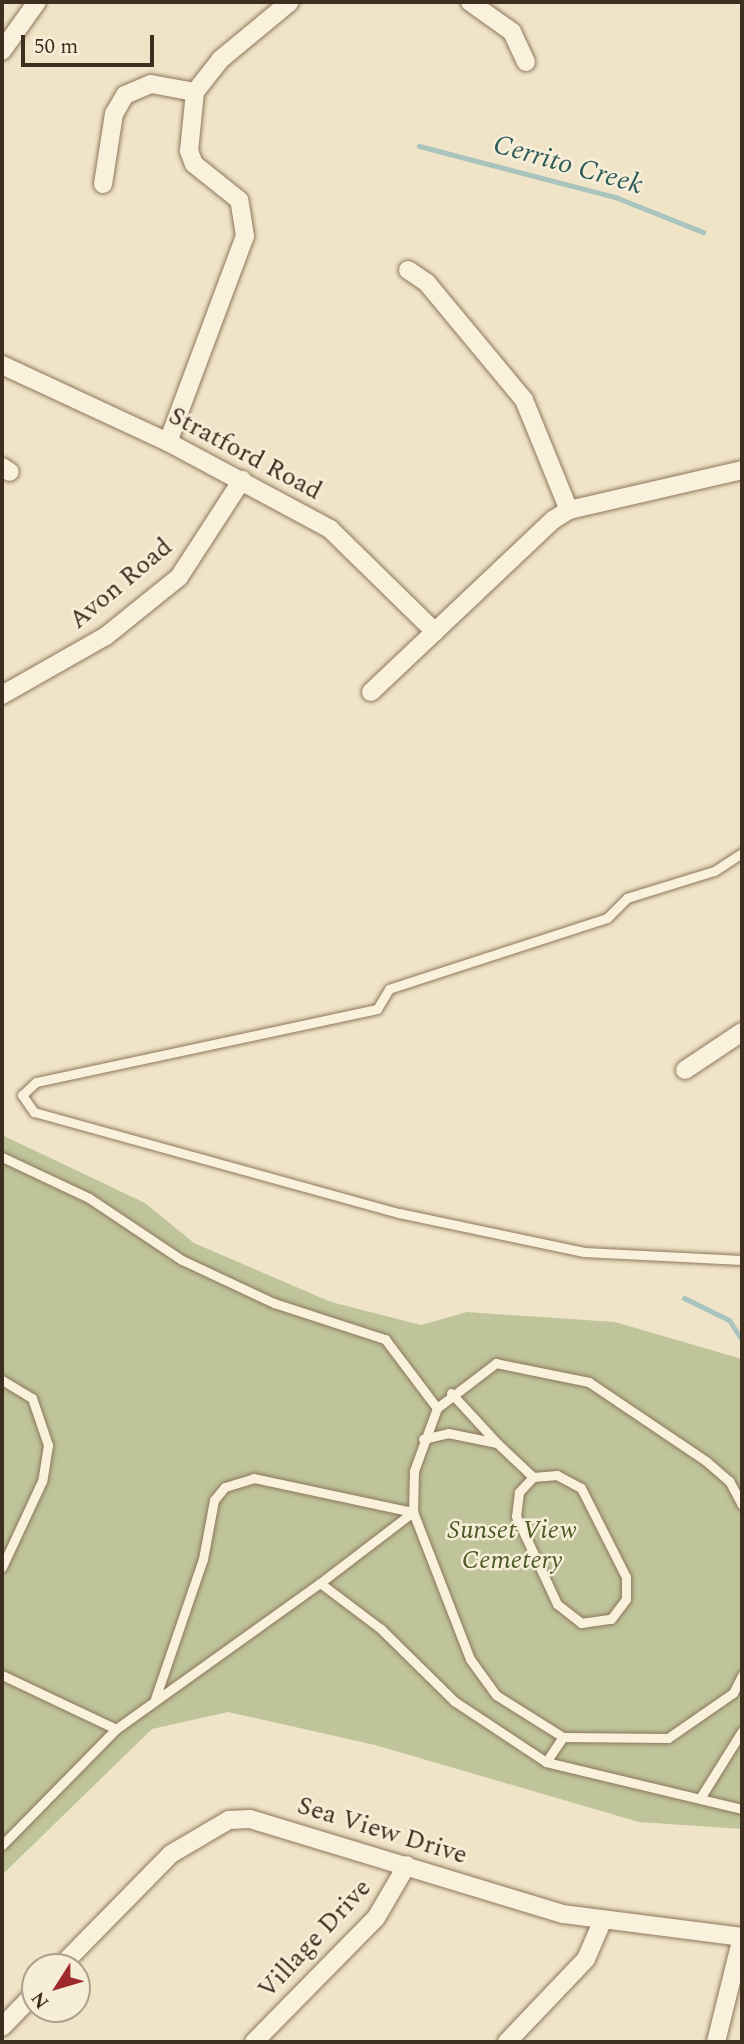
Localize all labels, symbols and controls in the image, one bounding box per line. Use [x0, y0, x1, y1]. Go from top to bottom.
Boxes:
scale bar [24, 21, 158, 65]
text: 50 m [34, 31, 78, 63]
water label: Cerrito Creek [489, 128, 647, 202]
street label: Stratford Road [163, 401, 327, 507]
street label: Avon Road [63, 532, 179, 636]
park label: Sunset View Cemetery [448, 1515, 576, 1576]
street label: Sea View Drive [293, 1790, 471, 1872]
street label: Village Drive [252, 1873, 378, 2005]
north arrow [21, 1953, 91, 2023]
text: N [24, 1985, 57, 2015]

